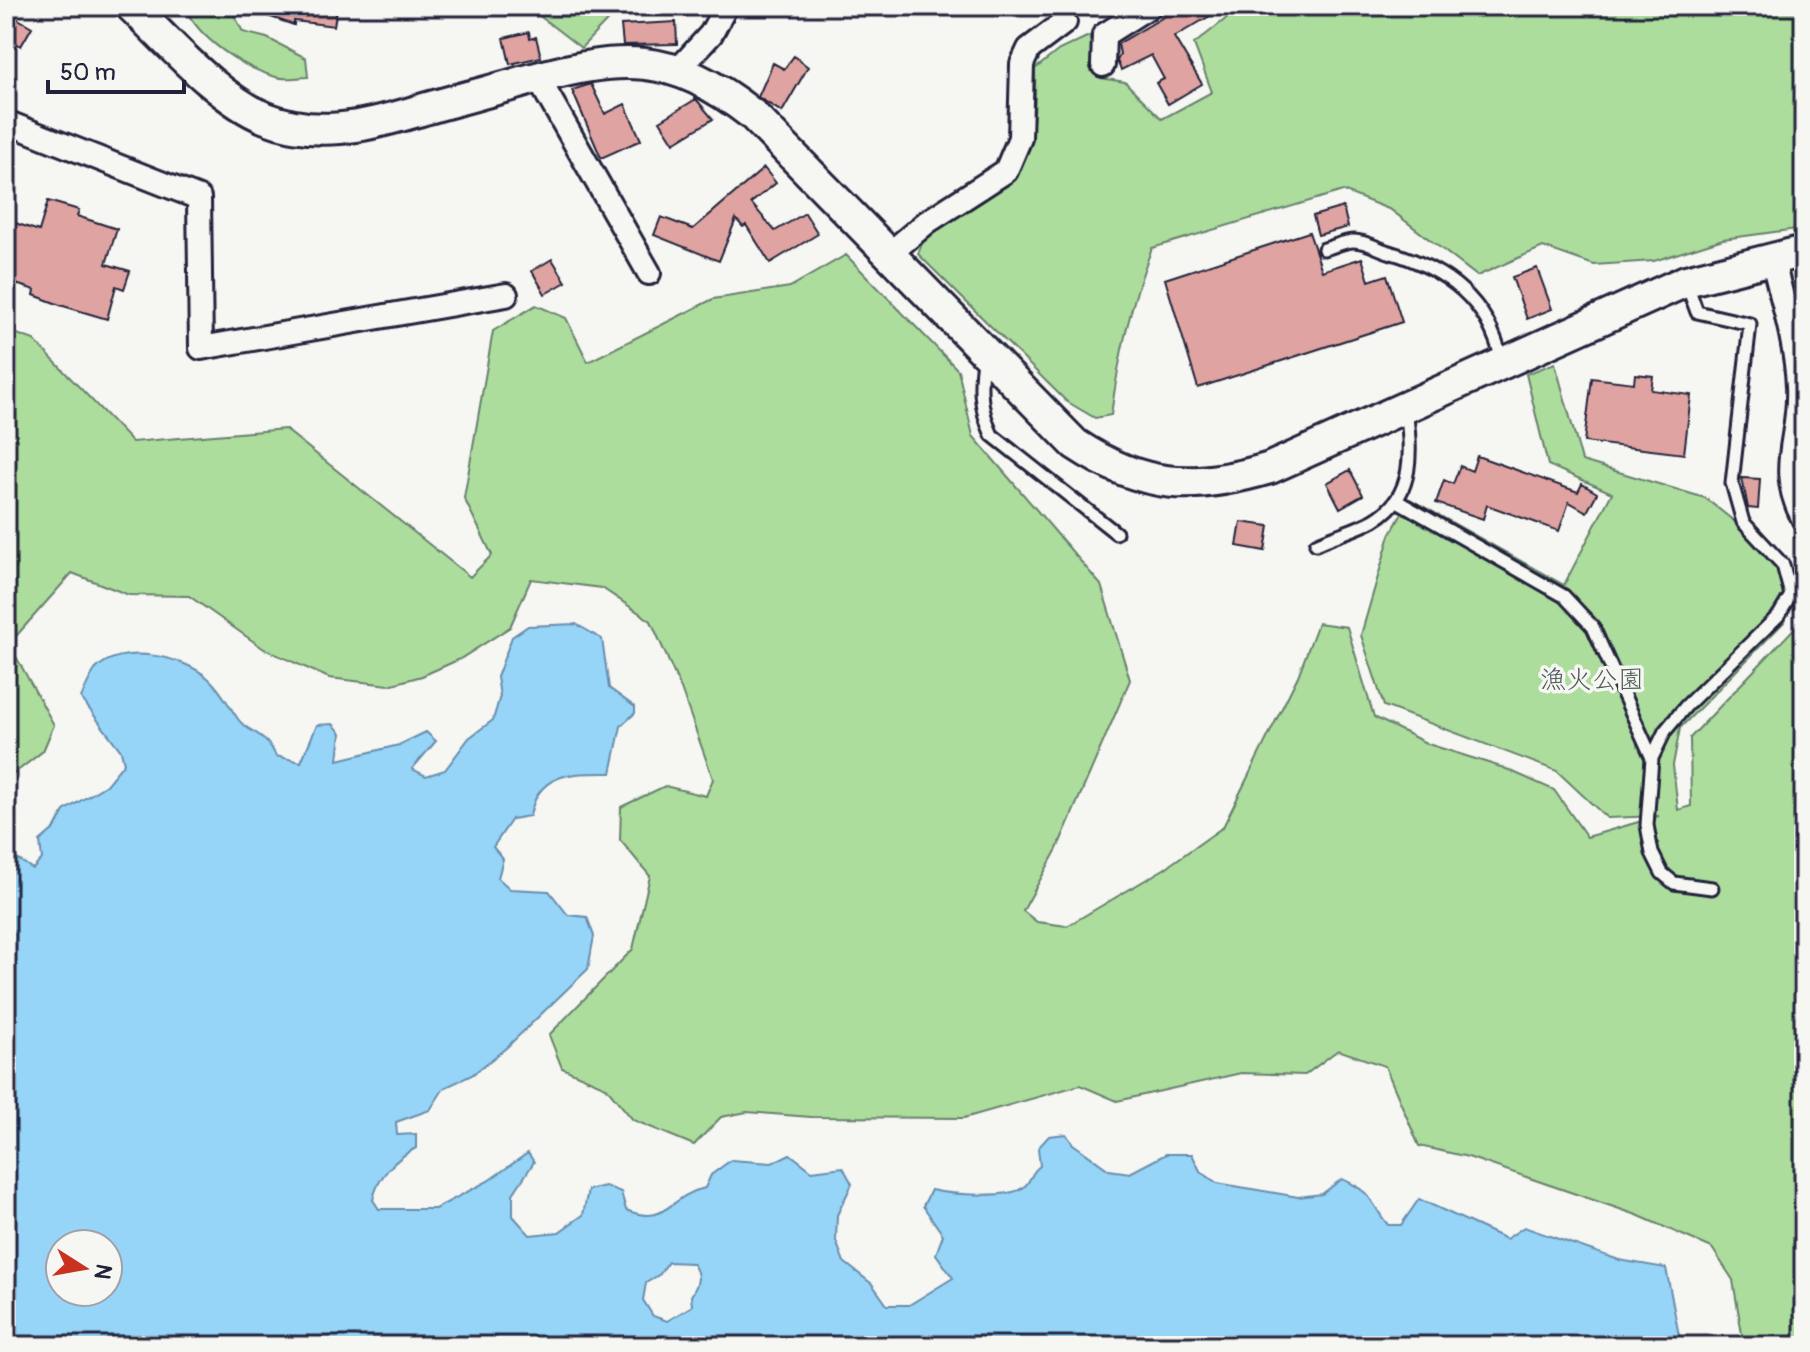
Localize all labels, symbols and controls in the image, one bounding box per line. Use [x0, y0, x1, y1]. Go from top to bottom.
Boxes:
scale bar [48, 44, 184, 94]
text: 50 m [60, 58, 116, 87]
park label: 漁火公園 [1540, 664, 1644, 696]
north arrow [44, 1228, 124, 1308]
text: N [87, 1262, 118, 1282]

